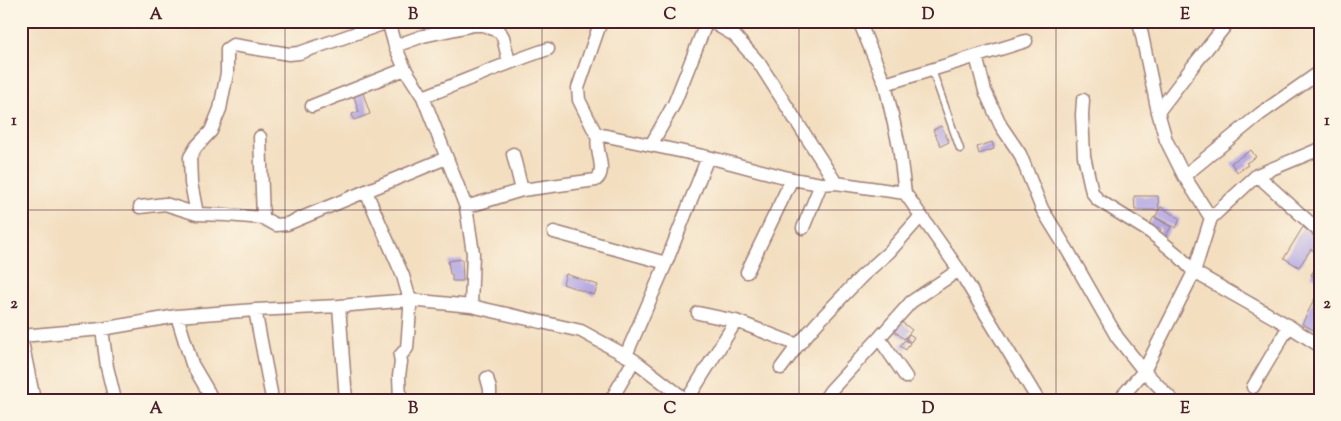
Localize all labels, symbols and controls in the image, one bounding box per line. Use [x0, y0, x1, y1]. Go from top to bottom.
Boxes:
text: A [150, 4, 163, 27]
text: B [408, 4, 418, 27]
text: C [664, 4, 677, 27]
text: D [922, 4, 935, 27]
text: E [1180, 4, 1190, 27]
text: 1 [11, 110, 17, 133]
text: 1 [1324, 110, 1330, 133]
text: 2 [10, 293, 18, 316]
text: 2 [1323, 293, 1331, 316]
text: A [150, 398, 163, 421]
text: B [408, 398, 418, 421]
text: C [664, 398, 677, 421]
text: D [922, 398, 935, 421]
text: E [1180, 398, 1190, 421]

